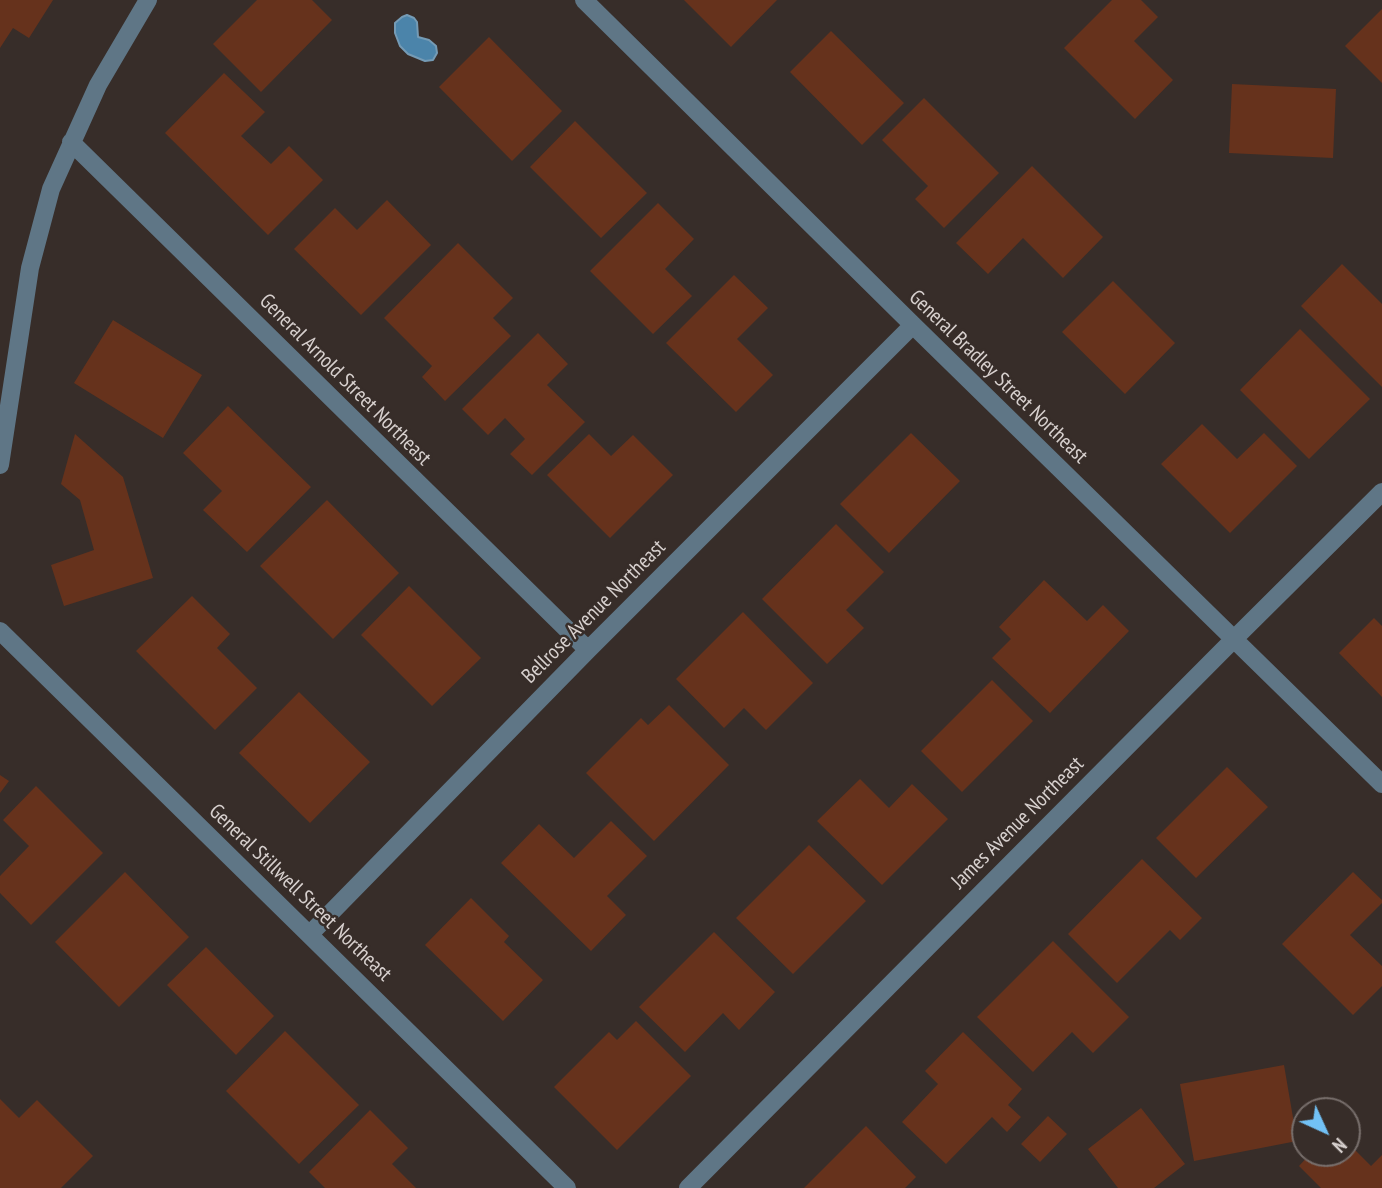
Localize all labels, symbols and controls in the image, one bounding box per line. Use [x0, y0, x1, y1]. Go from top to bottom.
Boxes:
street label: General Bradley Street Northeast [903, 285, 1093, 469]
street label: General Arnold Street Northeast [254, 289, 436, 471]
street label: Bellrose Avenue Northeast [517, 535, 671, 689]
street label: James Avenue Northeast [947, 752, 1089, 894]
street label: General Stillwell Street Northeast [203, 799, 397, 987]
north arrow [1291, 1097, 1361, 1167]
text: N [1327, 1133, 1352, 1158]

